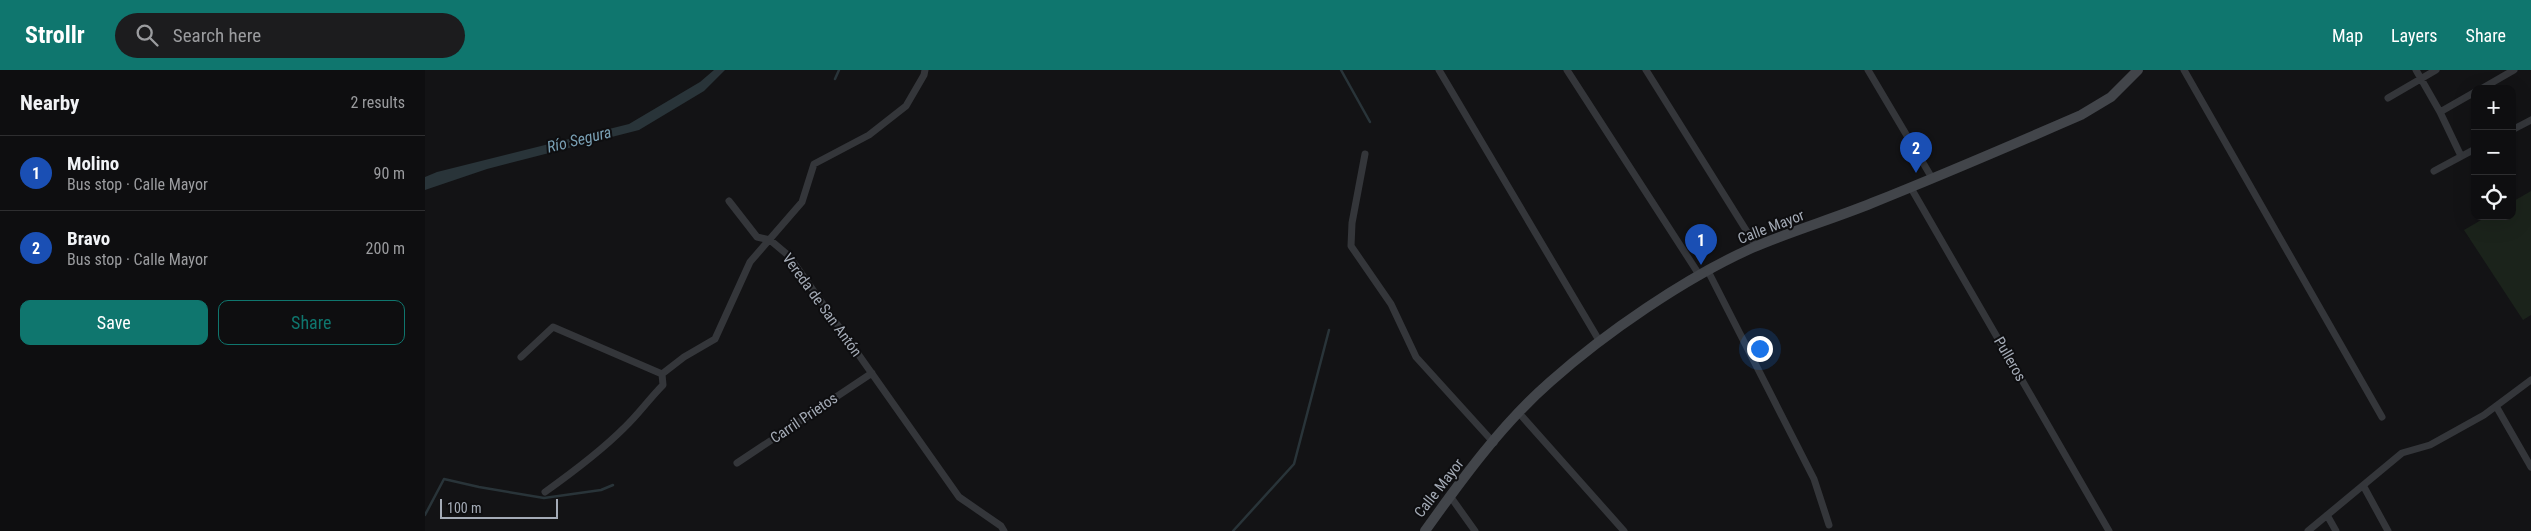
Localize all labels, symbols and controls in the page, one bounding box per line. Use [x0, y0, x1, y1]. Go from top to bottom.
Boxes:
search box [115, 13, 465, 58]
text: Strollr [25, 21, 85, 49]
icon: search [133, 21, 161, 49]
text: Search here [173, 24, 261, 47]
text: Map [2332, 25, 2363, 46]
text: Layers [2391, 25, 2438, 46]
text: Share [2466, 25, 2506, 46]
map controls [2471, 85, 2516, 220]
button: + [2471, 85, 2516, 130]
text: Nearby [20, 91, 79, 115]
text: 2 results [350, 93, 405, 112]
water label: Río Segura [545, 122, 613, 157]
button: − [2471, 130, 2516, 175]
pin: 2 [1900, 132, 1932, 173]
text: Molino [67, 152, 119, 175]
text: 1 [32, 164, 40, 183]
text: 90 m [373, 164, 405, 183]
text: Bus stop · Calle Mayor [67, 175, 208, 194]
button: locate [2471, 175, 2516, 220]
street label: Calle Mayor [1735, 206, 1807, 248]
pin: 1 [1685, 224, 1717, 265]
text: Bravo [67, 227, 110, 250]
text: 2 [32, 239, 40, 258]
text: 200 m [366, 239, 405, 258]
text: Bus stop · Calle Mayor [67, 250, 208, 269]
street label: Vereda de San Antón [778, 250, 866, 360]
button: Save [20, 300, 208, 345]
button: Share [218, 300, 405, 345]
street label: Pulleros [1990, 334, 2030, 385]
your location [1747, 336, 1773, 362]
street label: Carril Prietos [767, 389, 841, 447]
street label: Calle Mayor [1410, 455, 1468, 521]
scale bar [440, 496, 557, 519]
text: 100 m [447, 500, 482, 516]

